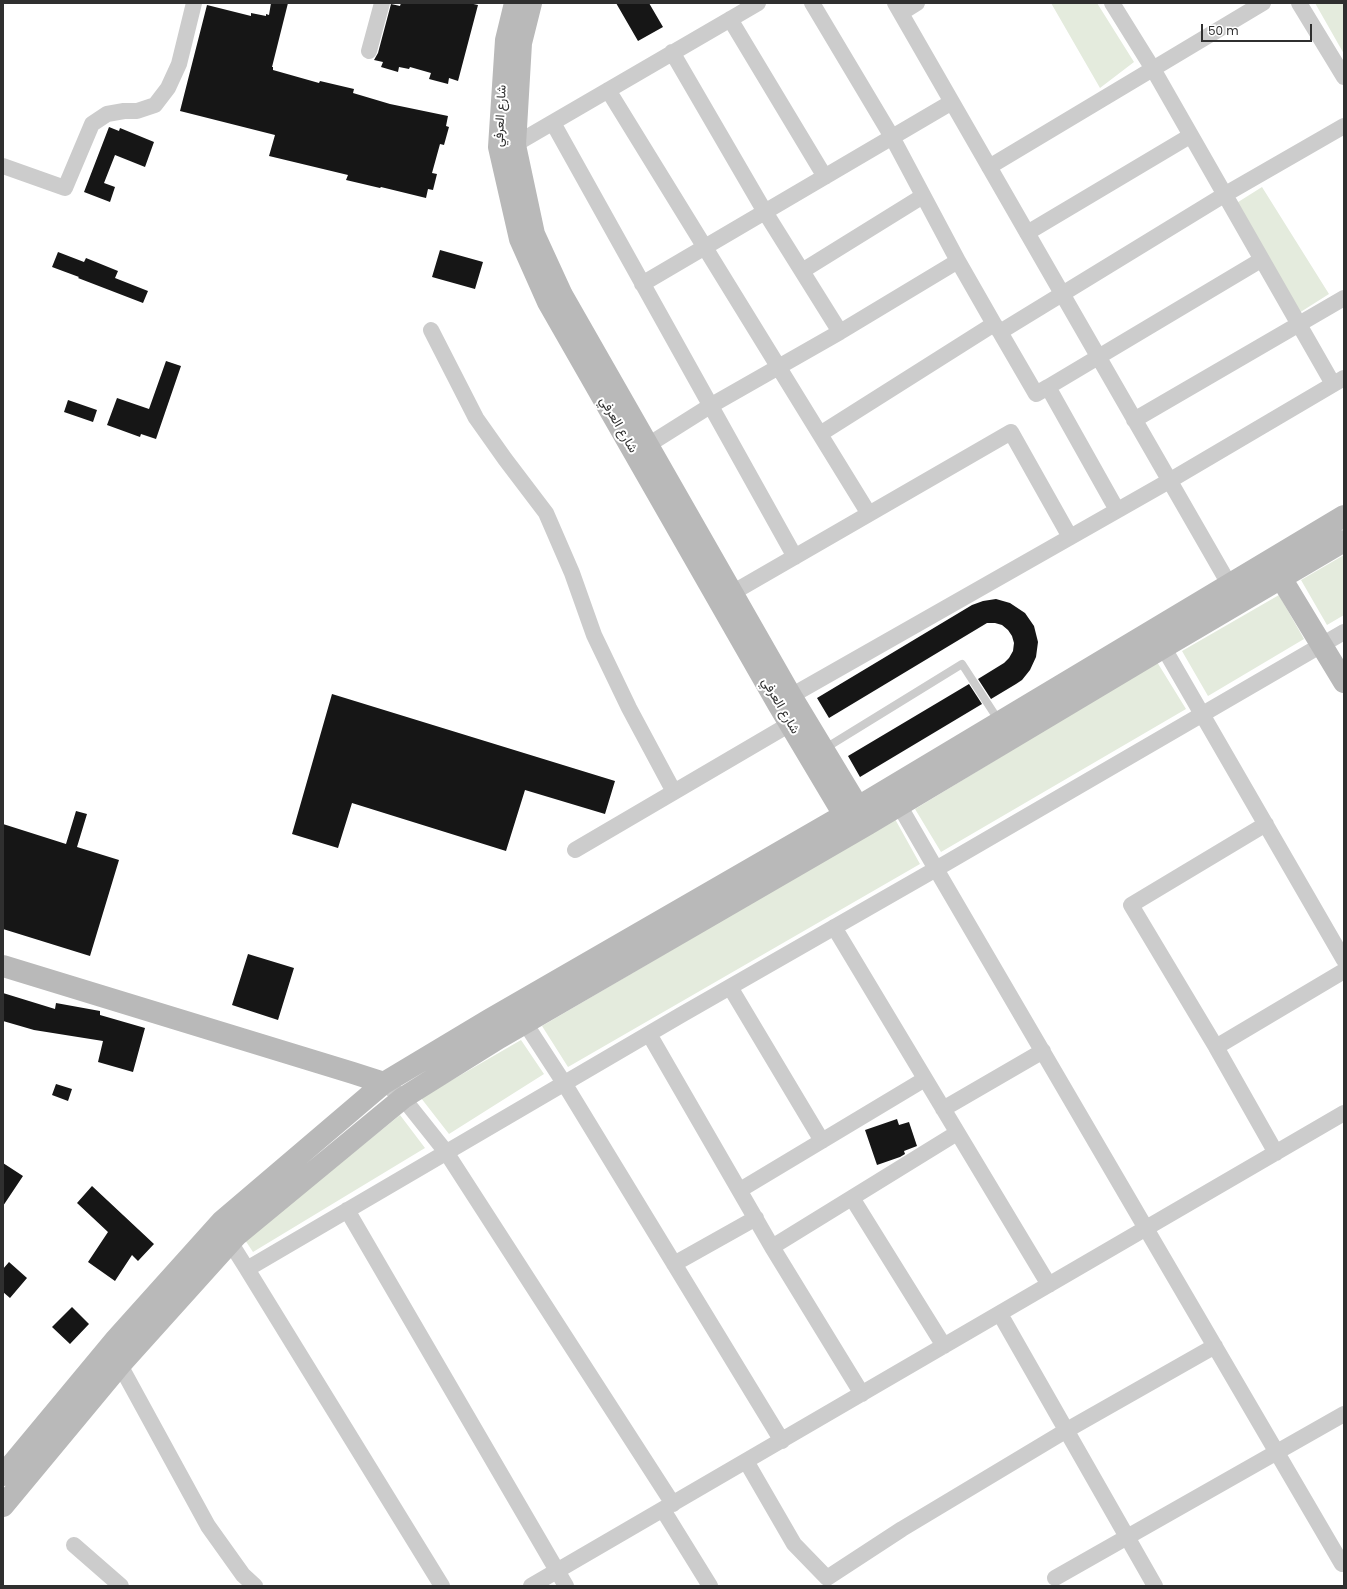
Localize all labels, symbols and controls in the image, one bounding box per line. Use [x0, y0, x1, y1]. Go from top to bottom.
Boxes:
scale bar [1203, 16, 1314, 42]
text: 50 m [1208, 22, 1239, 39]
street label: شارع العرفي [492, 84, 510, 148]
street label: شارع العرفي [596, 394, 640, 456]
street label: شارع العرفي [758, 675, 802, 737]

